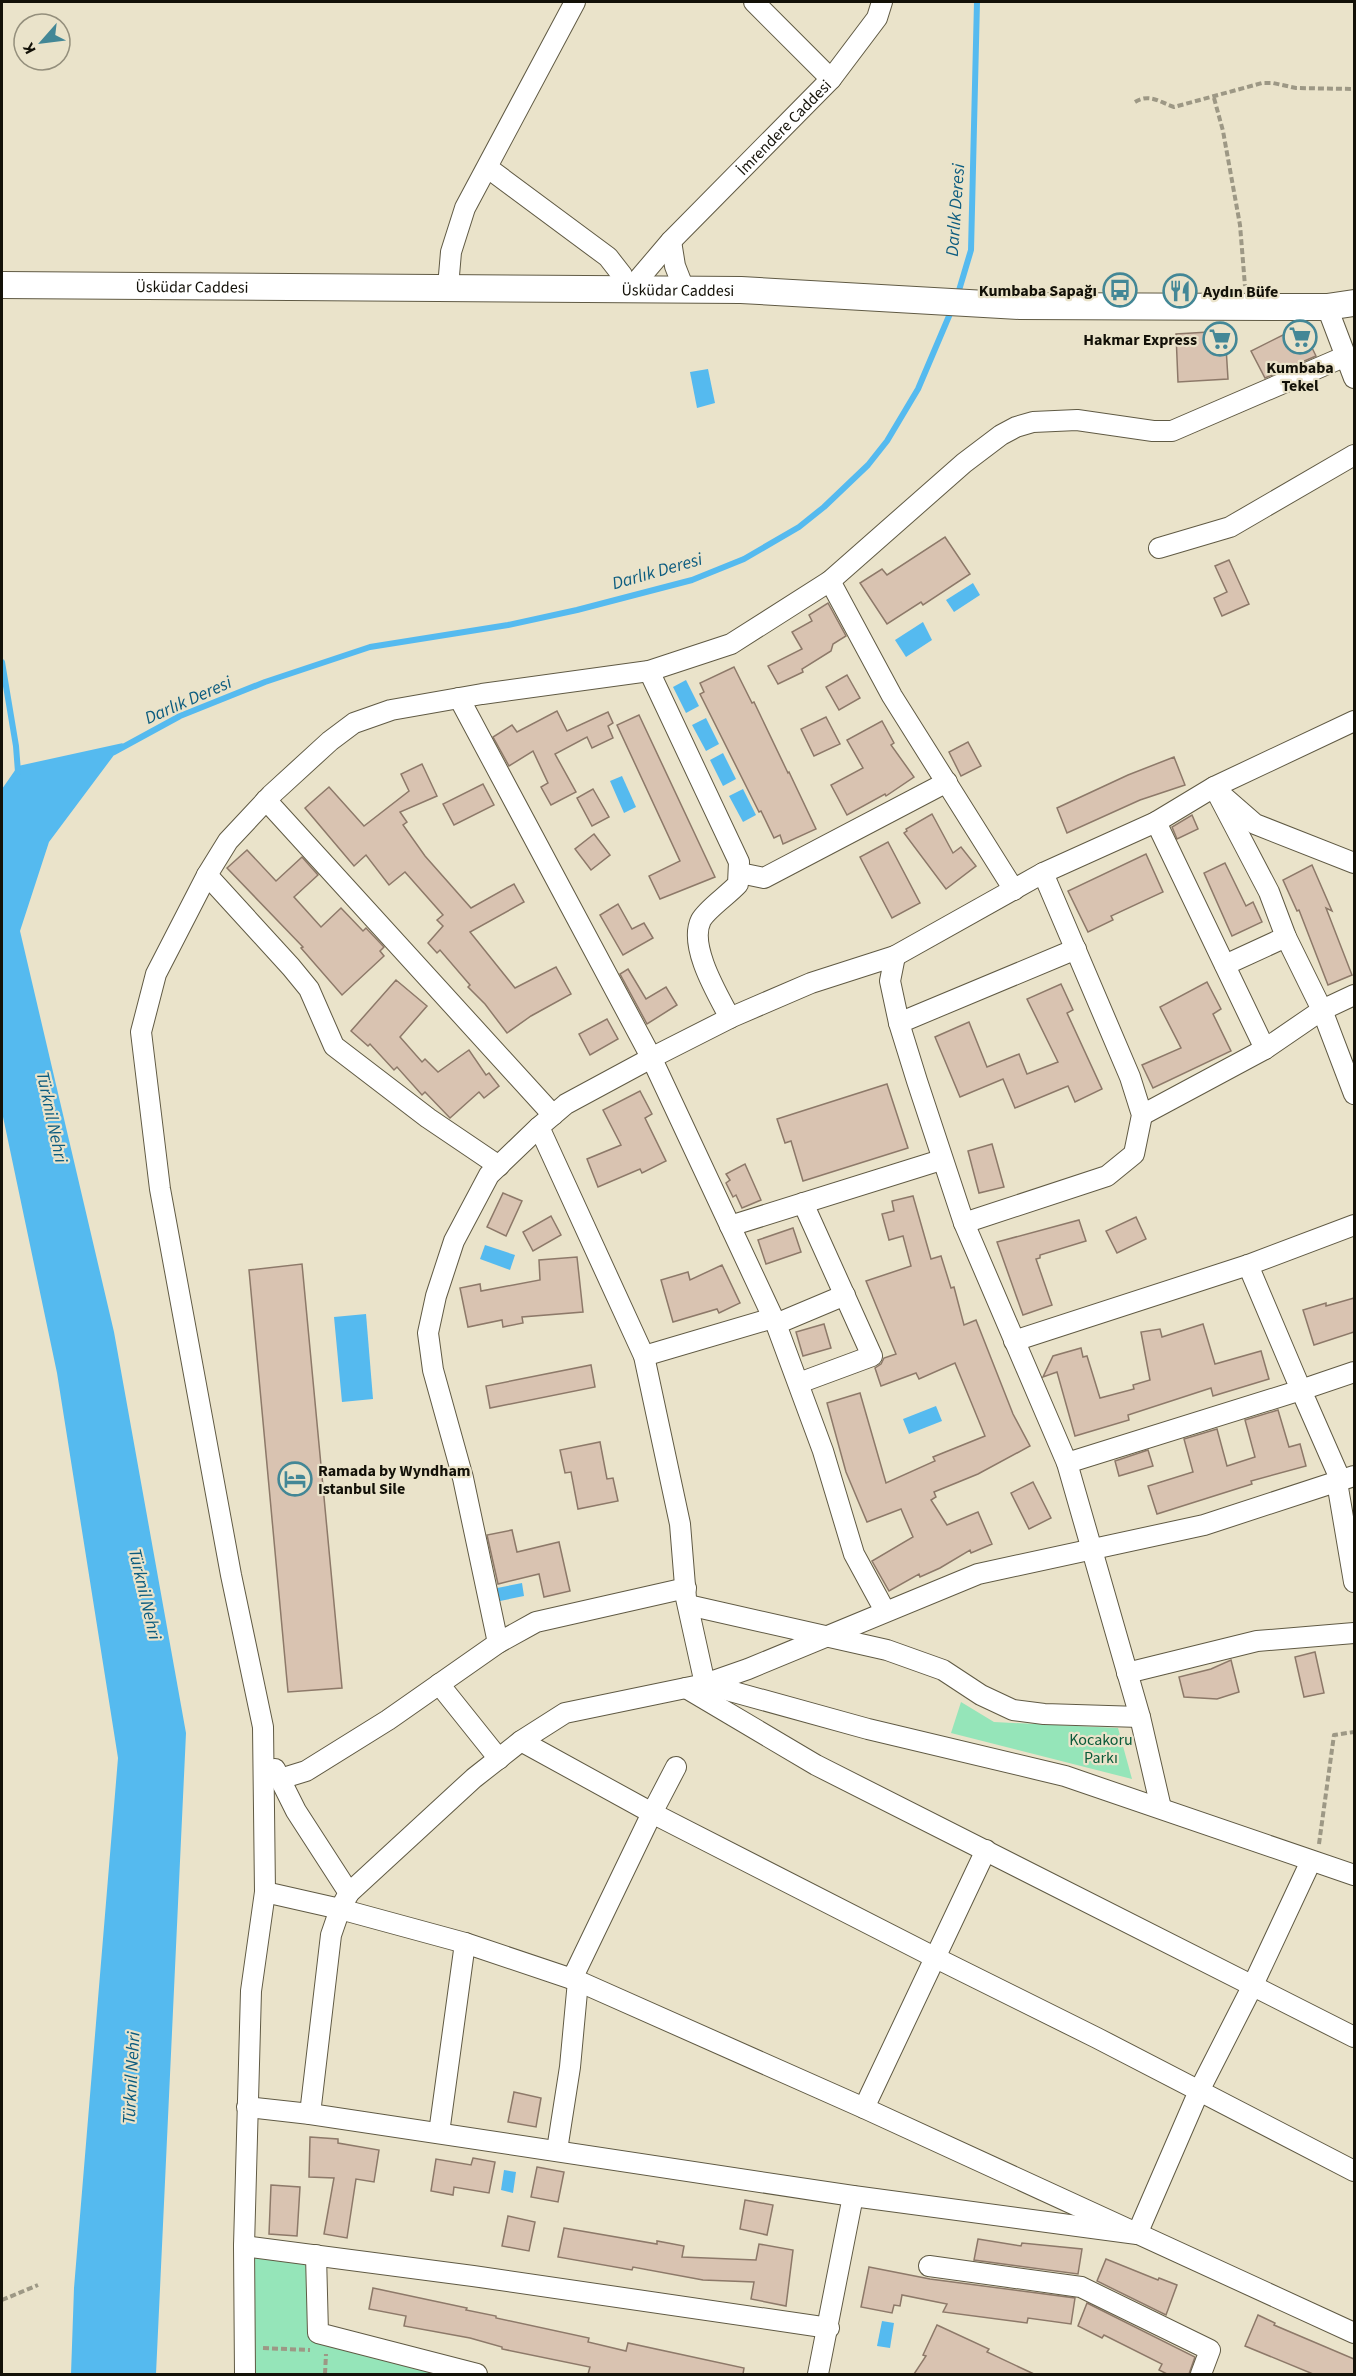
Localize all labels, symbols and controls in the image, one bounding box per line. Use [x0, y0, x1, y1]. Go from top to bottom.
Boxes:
north arrow [12, 12, 72, 72]
text: K [18, 39, 42, 58]
street label: İmrendere Caddesi [732, 75, 837, 180]
water label: Darlık Deresi [940, 162, 971, 257]
bus stop icon: Kumbaba Sapağı [1102, 272, 1138, 308]
restaurant icon: Aydın Büfe [1162, 273, 1198, 309]
street label: Üsküdar Caddesi [136, 276, 248, 299]
street label: Üsküdar Caddesi [622, 279, 734, 302]
place label: Kumbaba Sapağı [979, 280, 1097, 302]
place label: Aydın Büfe [1202, 281, 1278, 303]
supermarket icon: Kumbaba Tekel [1282, 319, 1318, 355]
supermarket icon: Hakmar Express [1202, 321, 1238, 357]
place label: Hakmar Express [1083, 329, 1197, 351]
place label: Kumbaba Tekel [1266, 357, 1334, 397]
water label: Darlık Deresi [609, 546, 706, 596]
water label: Darlık Deresi [141, 670, 236, 731]
water label: Türknil Nehri [30, 1069, 74, 1166]
place label: Ramada by Wyndham Istanbul Sile [318, 1460, 471, 1500]
hotel icon: Ramada by Wyndham Istanbul Sile [277, 1461, 313, 1497]
water label: Türknil Nehri [122, 1546, 167, 1643]
park label: Kocakoru Parkı [1069, 1729, 1133, 1769]
water label: Türknil Nehri [117, 2030, 146, 2125]

